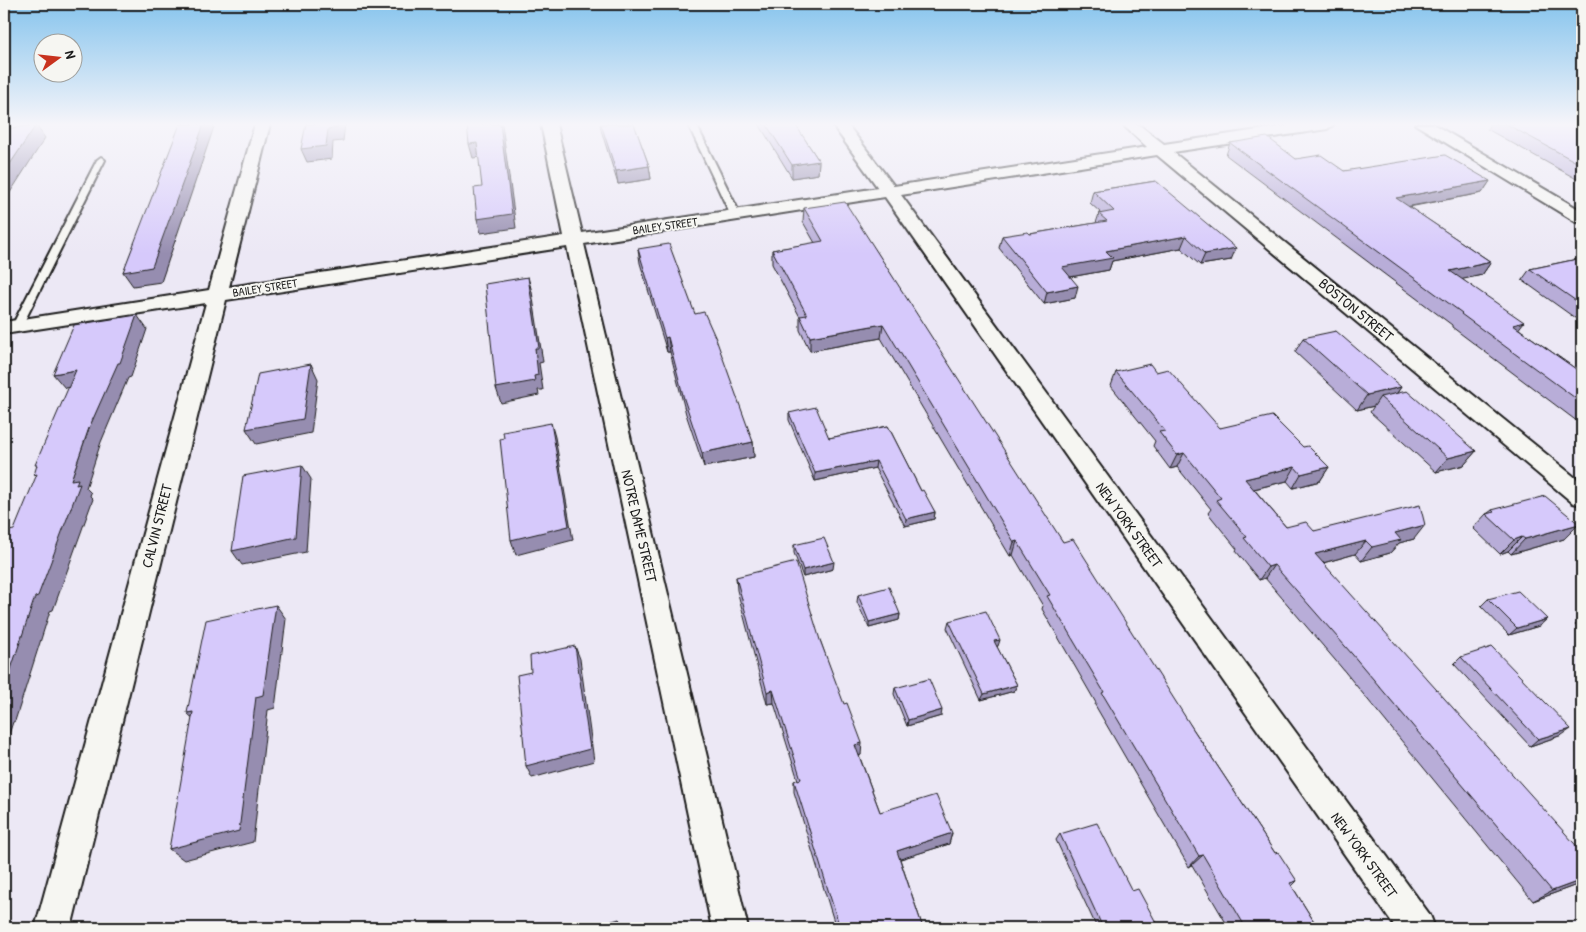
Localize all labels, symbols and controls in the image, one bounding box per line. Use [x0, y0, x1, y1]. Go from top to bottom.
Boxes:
north arrow [32, 32, 82, 82]
text: N [61, 48, 81, 61]
street label: BAILEY STREET [631, 212, 699, 238]
street label: BOSTON STREET [1314, 273, 1399, 347]
street label: BAILEY STREET [231, 274, 299, 301]
street label: NOTRE DAME STREET [616, 468, 663, 585]
street label: NEW YORK STREET [1091, 478, 1168, 573]
street label: CALVIN STREET [136, 481, 177, 570]
street label: NEW YORK STREET [1326, 808, 1403, 903]

